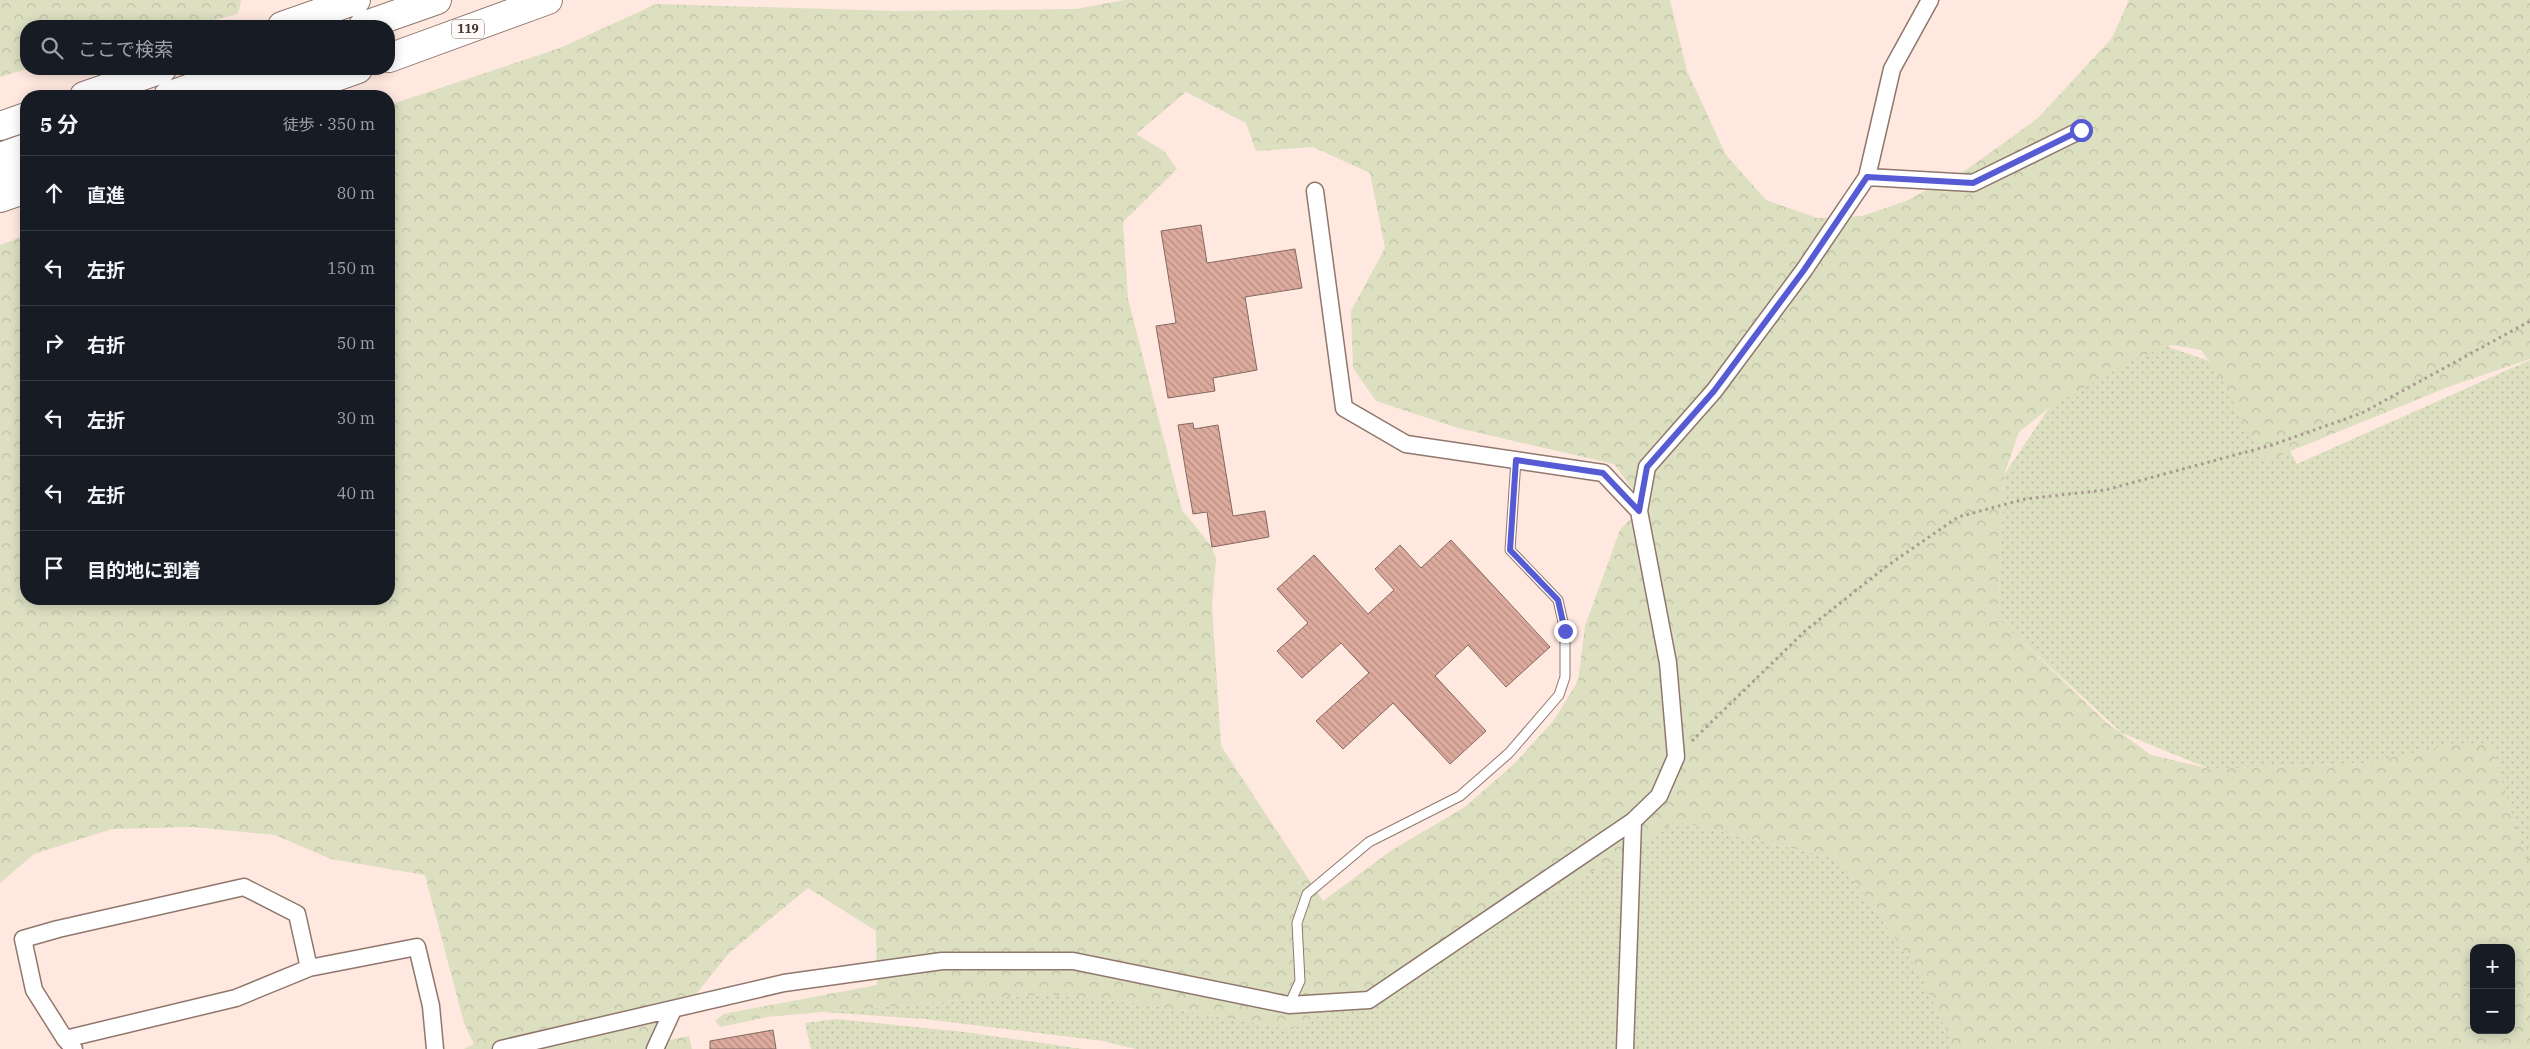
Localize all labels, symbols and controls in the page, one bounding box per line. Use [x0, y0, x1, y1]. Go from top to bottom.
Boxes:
search box [20, 20, 395, 75]
road number: 119 [452, 20, 484, 38]
icon: search [38, 34, 66, 62]
text: ここで検索 [78, 37, 173, 61]
text: 5 分 [40, 110, 78, 138]
text: 徒歩 · 350 m [283, 114, 375, 134]
route start [2070, 119, 2093, 142]
icon: ahead [40, 179, 68, 207]
text: 直進 [87, 183, 125, 207]
text: 80 m [337, 183, 375, 203]
icon: left [40, 254, 68, 282]
text: 左折 [87, 258, 125, 282]
text: 150 m [327, 258, 375, 278]
icon: right [40, 329, 68, 357]
text: 右折 [87, 333, 125, 357]
text: 50 m [337, 333, 375, 353]
icon: left [40, 404, 68, 432]
text: 左折 [87, 408, 125, 432]
text: 30 m [337, 408, 375, 428]
icon: left [40, 479, 68, 507]
text: 左折 [87, 483, 125, 507]
text: 40 m [337, 483, 375, 503]
icon: arrive [40, 554, 68, 582]
text: 目的地に到着 [87, 558, 201, 582]
route end [1554, 620, 1577, 643]
map controls [2470, 944, 2515, 1034]
button: + [2470, 944, 2515, 989]
button: − [2470, 989, 2515, 1034]

